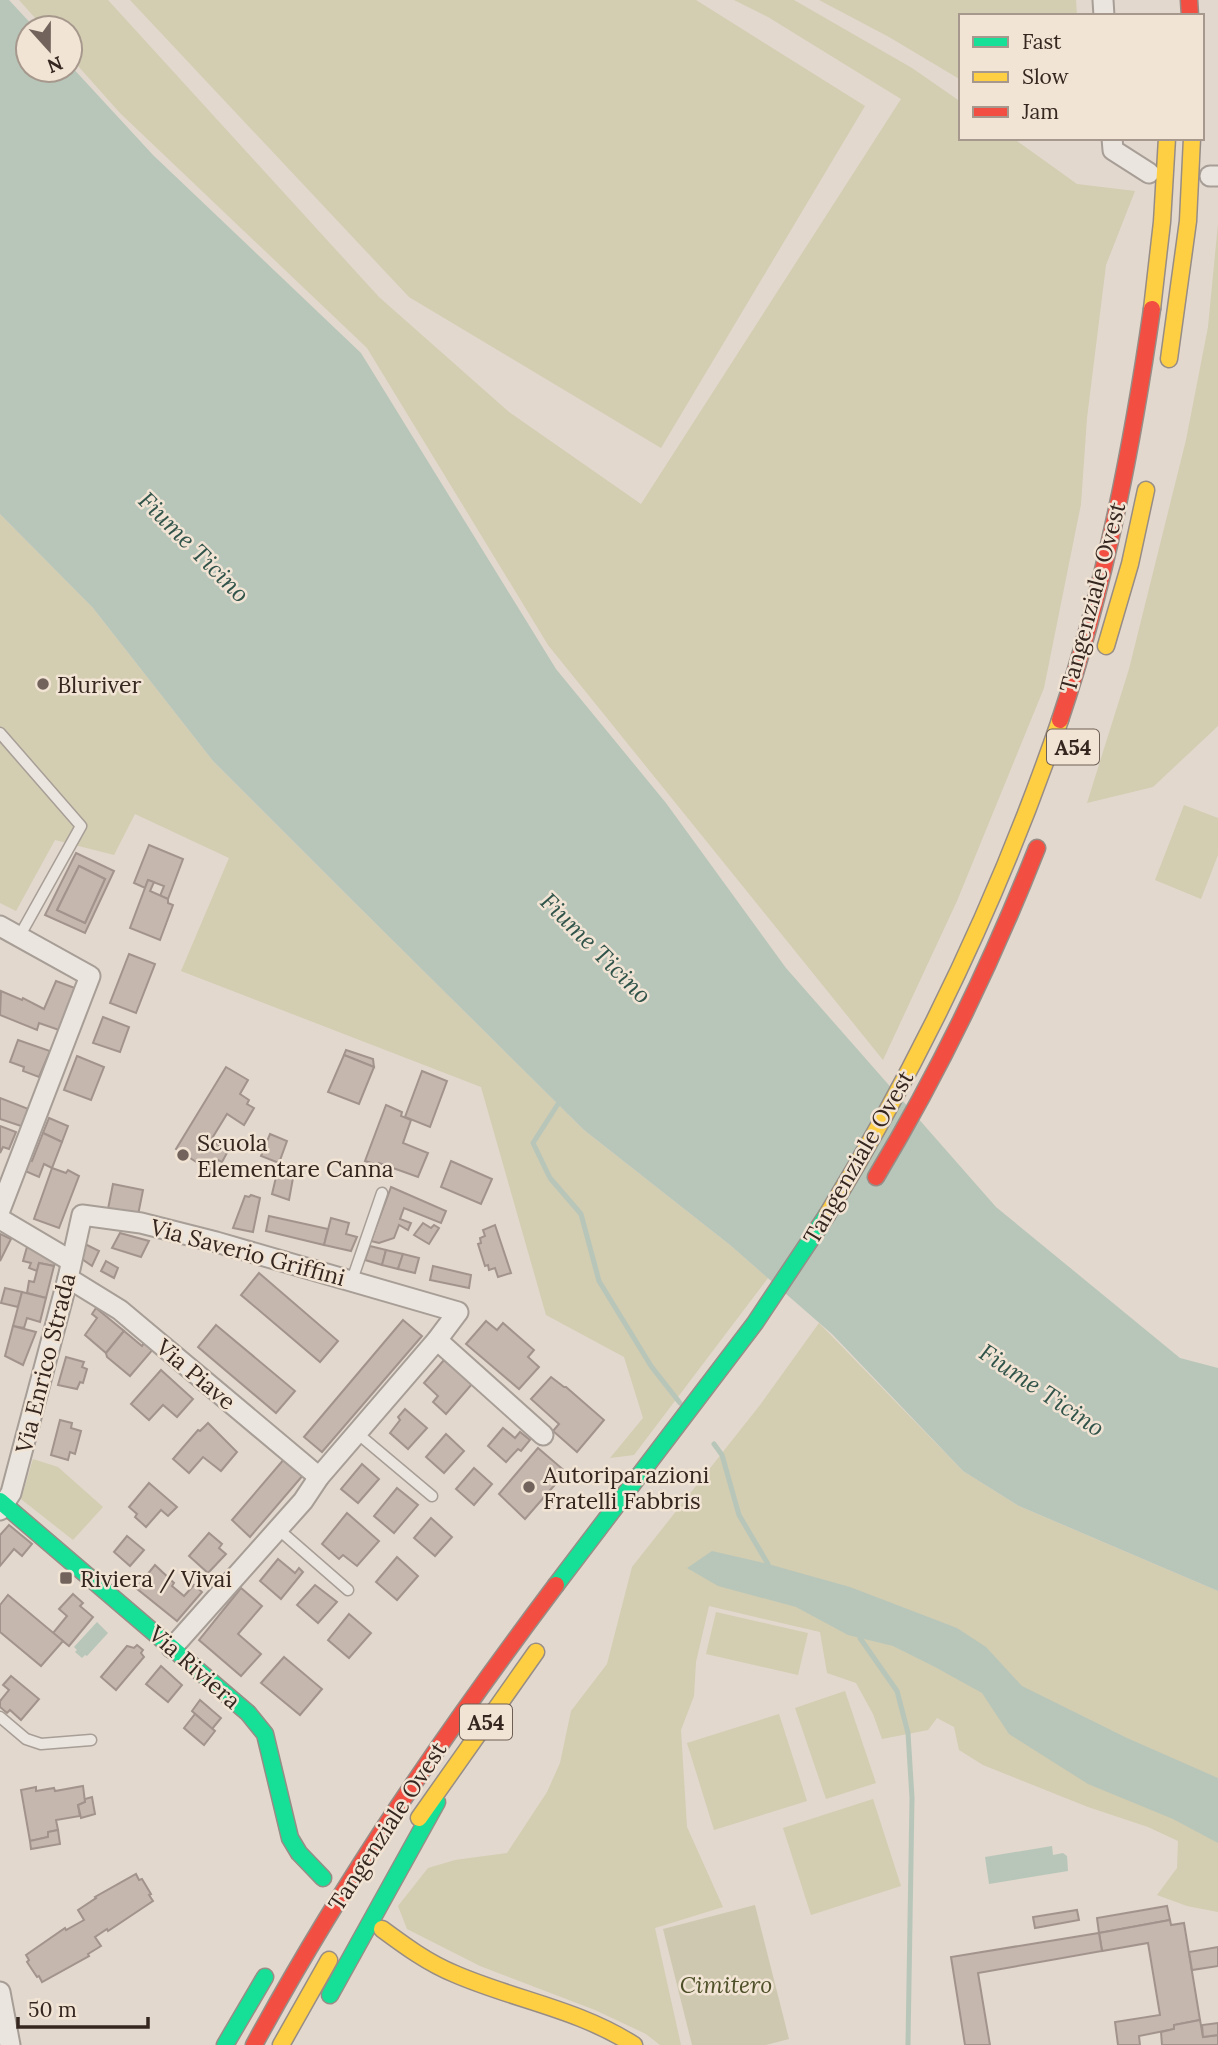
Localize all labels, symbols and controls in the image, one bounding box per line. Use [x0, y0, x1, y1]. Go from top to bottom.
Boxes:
north arrow [14, 14, 84, 84]
legend [959, 14, 1204, 140]
text: Fast [1022, 28, 1062, 55]
text: N [44, 51, 66, 79]
text: Slow [1022, 63, 1069, 90]
text: Jam [1021, 98, 1059, 125]
water label: Fiume Ticino [132, 485, 256, 609]
street label: Tangenziale Ovest [1053, 499, 1131, 695]
place label: Bluriver [57, 670, 141, 699]
marker: Bluriver [35, 676, 51, 692]
road number: A54 [1047, 730, 1099, 764]
water label: Fiume Ticino [534, 886, 658, 1010]
street label: Tangenziale Ovest [797, 1065, 920, 1249]
place label: Scuola Elementare Canna [197, 1128, 394, 1183]
marker: Scuola Elementare Canna [175, 1147, 191, 1163]
street label: Via Saverio Griffini [147, 1212, 348, 1292]
street label: Via Enrico Strada [8, 1270, 81, 1457]
street label: Via Piave [150, 1332, 242, 1416]
water label: Fiume Ticino [973, 1337, 1111, 1443]
place label: Autoriparazioni Fratelli Fabbris [542, 1460, 709, 1515]
marker: Autoriparazioni Fratelli Fabbris [521, 1479, 537, 1495]
place label: Riviera / Vivai [80, 1564, 232, 1594]
marker: Riviera / Vivai [58, 1570, 74, 1586]
street label: Via Riviera [142, 1619, 247, 1715]
road number: A54 [460, 1704, 512, 1740]
street label: Tangenziale Ovest [322, 1736, 452, 1916]
park label: Cimitero [680, 1970, 772, 1999]
scale bar [18, 1986, 147, 2030]
text: 50 m [28, 1996, 77, 2023]

